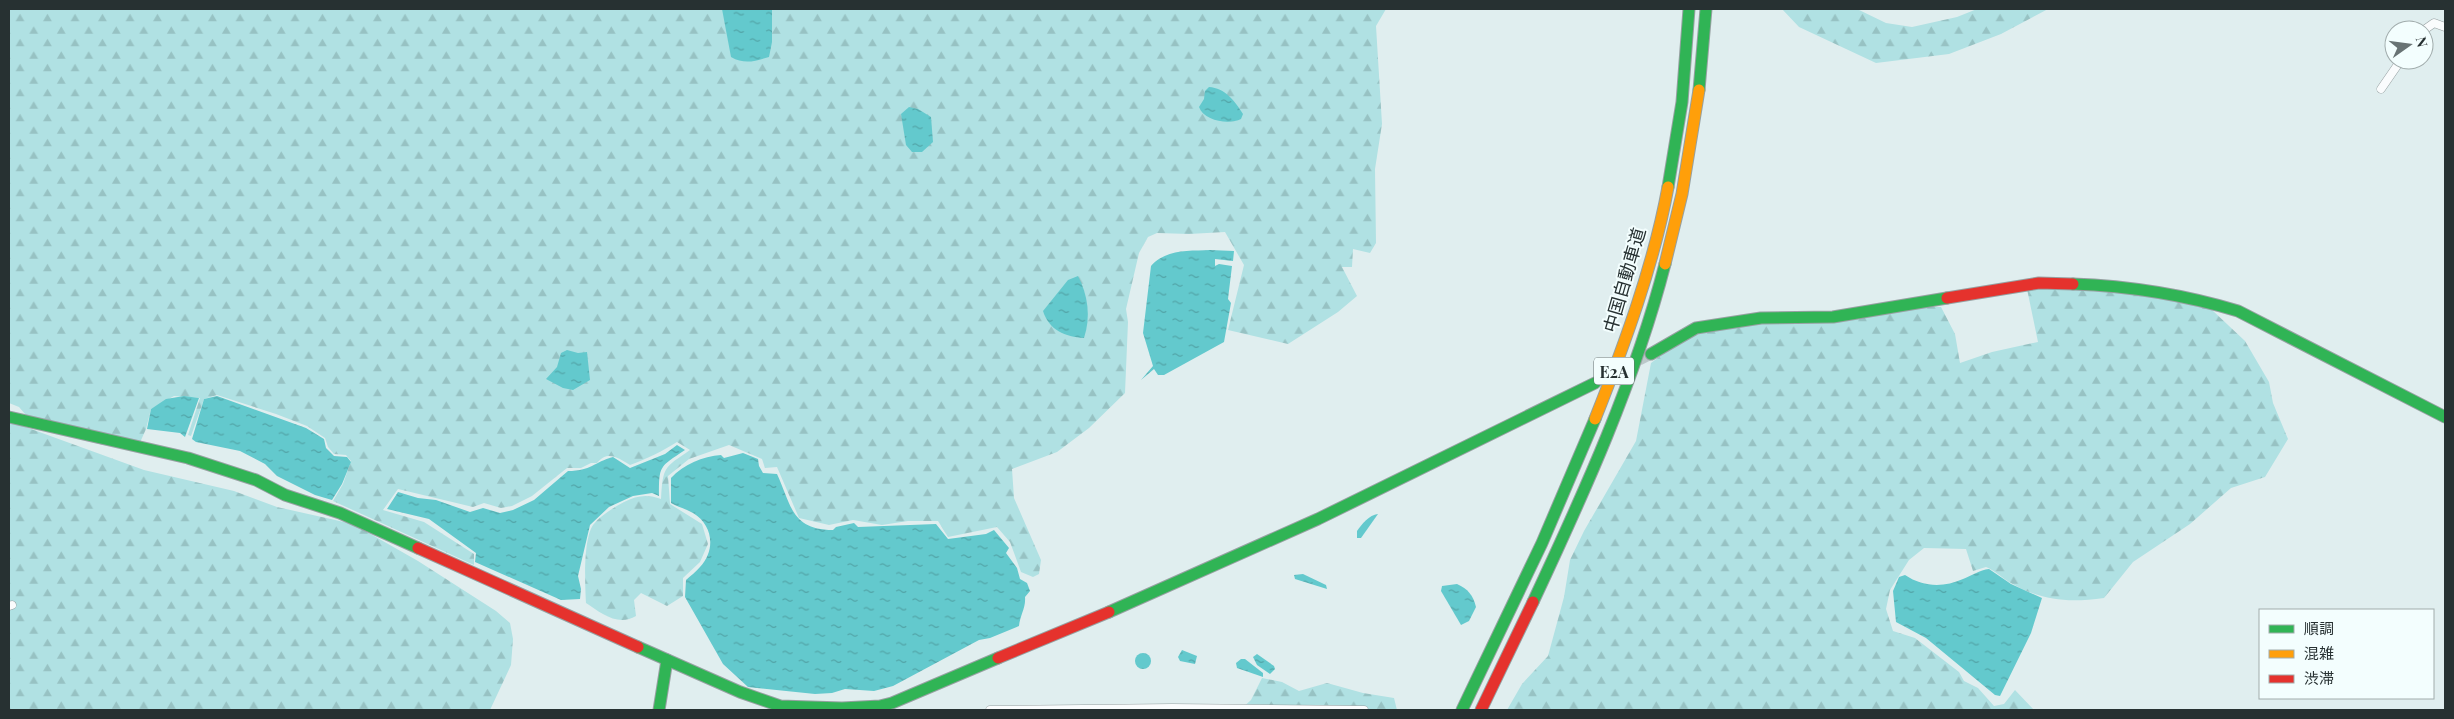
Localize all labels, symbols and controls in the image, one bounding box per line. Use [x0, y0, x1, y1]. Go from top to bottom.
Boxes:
north arrow [2384, 20, 2434, 70]
text: N [2412, 35, 2433, 49]
street label: 中国自動車道 [1598, 225, 1650, 335]
road number: E2A [1594, 358, 1634, 384]
legend [2259, 609, 2434, 699]
text: 順調 [2304, 618, 2334, 638]
text: 混雑 [2304, 643, 2334, 663]
text: 渋滞 [2304, 668, 2334, 688]

